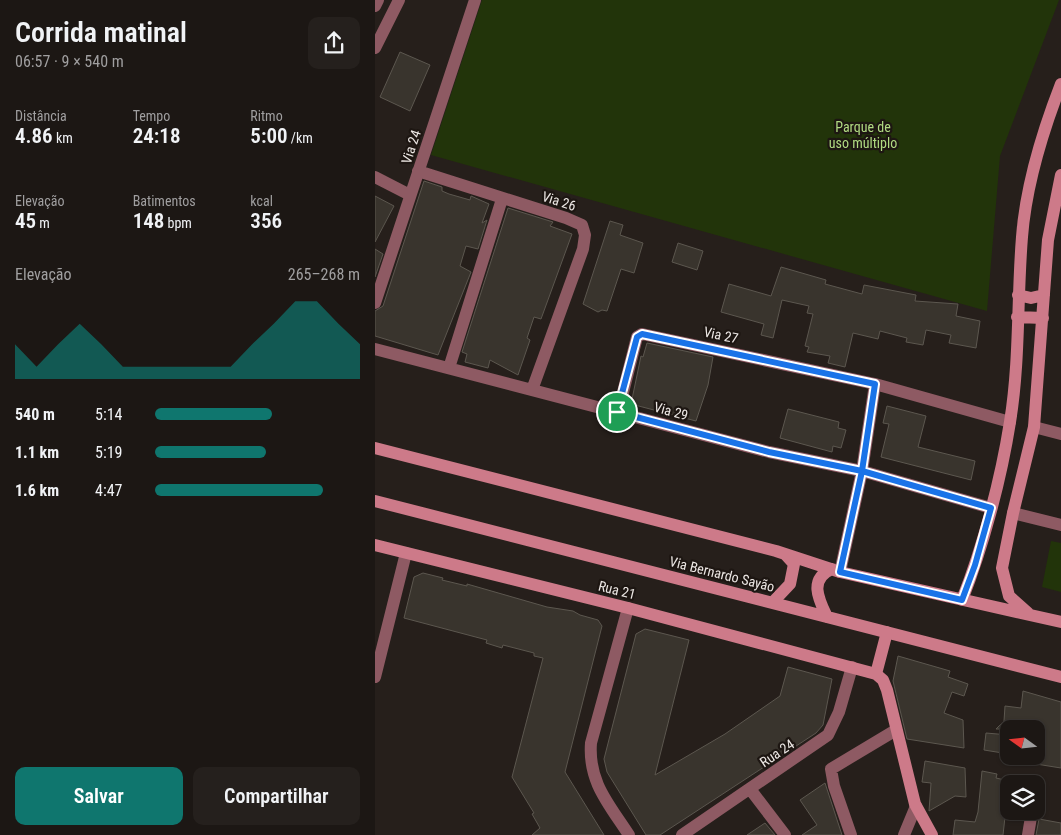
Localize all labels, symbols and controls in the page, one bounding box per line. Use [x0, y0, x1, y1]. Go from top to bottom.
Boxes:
text: Corrida matinal [15, 16, 187, 49]
button: share [308, 17, 360, 69]
text: 06:57 · 9 × 540 m [15, 52, 124, 71]
text: Distância [15, 108, 67, 124]
text: Tempo [133, 108, 170, 124]
text: Ritmo [250, 108, 283, 124]
park label: Parque de uso múltiplo [829, 119, 897, 151]
text: 4.86 [15, 124, 53, 148]
text: 24:18 [133, 124, 180, 148]
text: 5:00 [250, 124, 288, 148]
street label: Via 24 [398, 128, 424, 166]
text: km [53, 130, 73, 146]
text: /km [288, 130, 313, 146]
street label: Via 26 [540, 188, 578, 214]
text: Elevação [15, 193, 64, 209]
text: Batimentos [133, 193, 196, 209]
text: kcal [250, 193, 273, 209]
text: 45 [15, 209, 36, 233]
text: 148 [133, 209, 164, 233]
text: 356 [250, 209, 282, 233]
text: m [36, 215, 50, 231]
text: bpm [164, 215, 192, 231]
text: Elevação [15, 265, 72, 284]
text: 265–268 m [288, 265, 360, 284]
street label: Via 27 [702, 324, 740, 346]
pin [596, 391, 638, 433]
icon: arrive [603, 398, 631, 426]
street label: Via 29 [652, 399, 690, 423]
text: 540 m [15, 405, 55, 424]
text: 5:14 [95, 405, 122, 424]
text: 1.1 km [15, 443, 59, 462]
text: 5:19 [95, 443, 122, 462]
text: 1.6 km [15, 481, 59, 500]
text: 4:47 [95, 481, 122, 500]
street label: Via Bernardo Sayão [668, 553, 776, 595]
street label: Rua 21 [597, 578, 637, 602]
north arrow [1000, 720, 1045, 765]
map controls [1000, 720, 1045, 820]
street label: Rua 24 [757, 736, 797, 770]
button: Salvar [15, 767, 183, 825]
button: Compartilhar [193, 767, 360, 825]
button: layers [1000, 775, 1045, 820]

